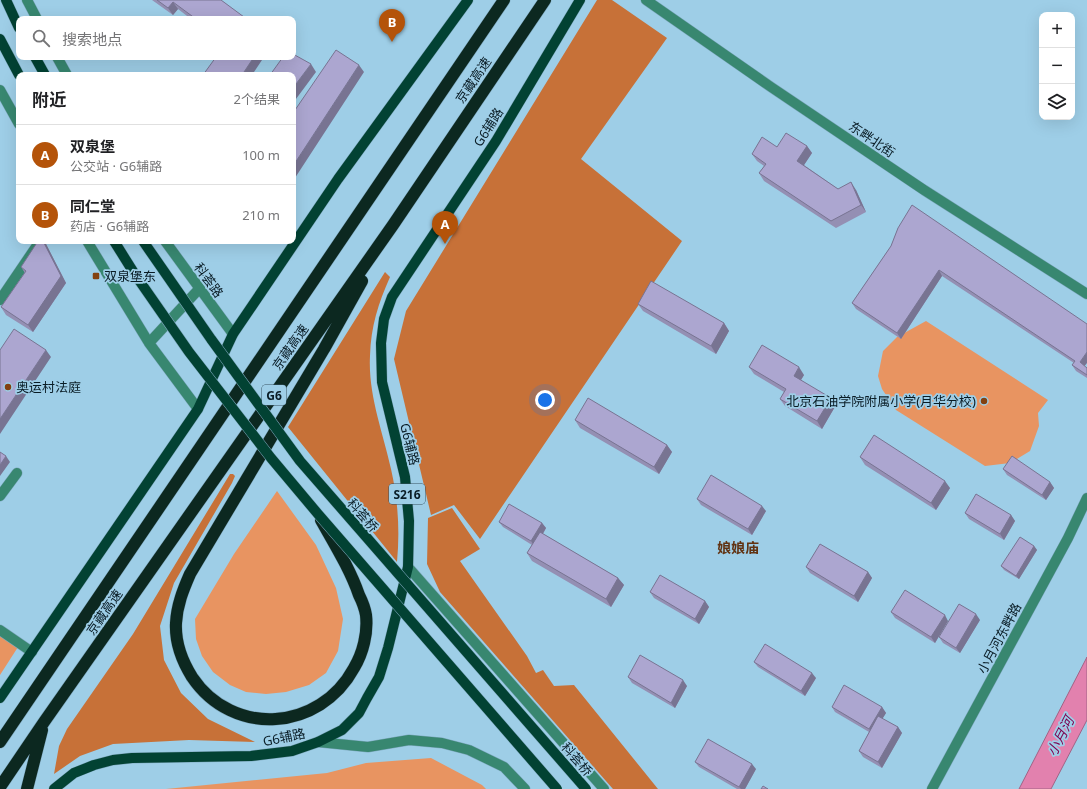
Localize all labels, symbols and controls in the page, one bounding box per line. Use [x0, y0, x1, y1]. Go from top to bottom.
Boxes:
pin: B [379, 9, 405, 42]
map controls [1039, 12, 1075, 120]
button: + [1039, 12, 1075, 48]
search box [16, 16, 296, 60]
icon: search [30, 27, 52, 49]
text: 搜索地点 [62, 29, 122, 49]
button: − [1039, 48, 1075, 84]
street label: 京藏高速 [451, 53, 495, 107]
button: layers [1039, 84, 1075, 120]
text: 附近 [32, 88, 66, 111]
text: 2个结果 [234, 90, 280, 108]
street label: G6辅路 [469, 104, 507, 150]
street label: 东畔北街 [845, 117, 899, 161]
text: 双泉堡 [70, 136, 115, 156]
text: A [41, 146, 50, 164]
text: 100 m [242, 146, 280, 164]
text: 公交站 · G6辅路 [70, 157, 162, 175]
text: 同仁堂 [70, 196, 115, 216]
text: B [41, 206, 49, 224]
text: 210 m [242, 206, 280, 224]
pin: A [432, 211, 458, 244]
text: 药店 · G6辅路 [70, 217, 149, 235]
street label: 科荟路 [190, 259, 228, 301]
place label: 双泉堡东 [104, 267, 156, 285]
marker: 双泉堡东 [91, 271, 101, 281]
street label: 京藏高速 [268, 321, 312, 373]
place label: 奥运村法庭 [16, 378, 81, 396]
marker: 奥运村法庭 [3, 382, 13, 392]
road number: G6 [262, 385, 286, 405]
your location [535, 390, 555, 410]
place label: 北京石油学院附属小学(月华分校) [786, 392, 976, 410]
marker: 北京石油学院附属小学(月华分校) [979, 396, 989, 406]
street label: G6辅路 [396, 421, 424, 467]
road number: S216 [389, 484, 425, 504]
street label: 科荟桥 [343, 494, 383, 536]
district label: 娘娘庙 [717, 538, 759, 557]
street label: 京藏高速 [82, 586, 126, 638]
street label: 小月河东畔路 [973, 599, 1025, 677]
water label: 小月河 [1042, 710, 1079, 759]
street label: G6辅路 [261, 724, 307, 750]
street label: 科荟桥 [557, 738, 597, 780]

